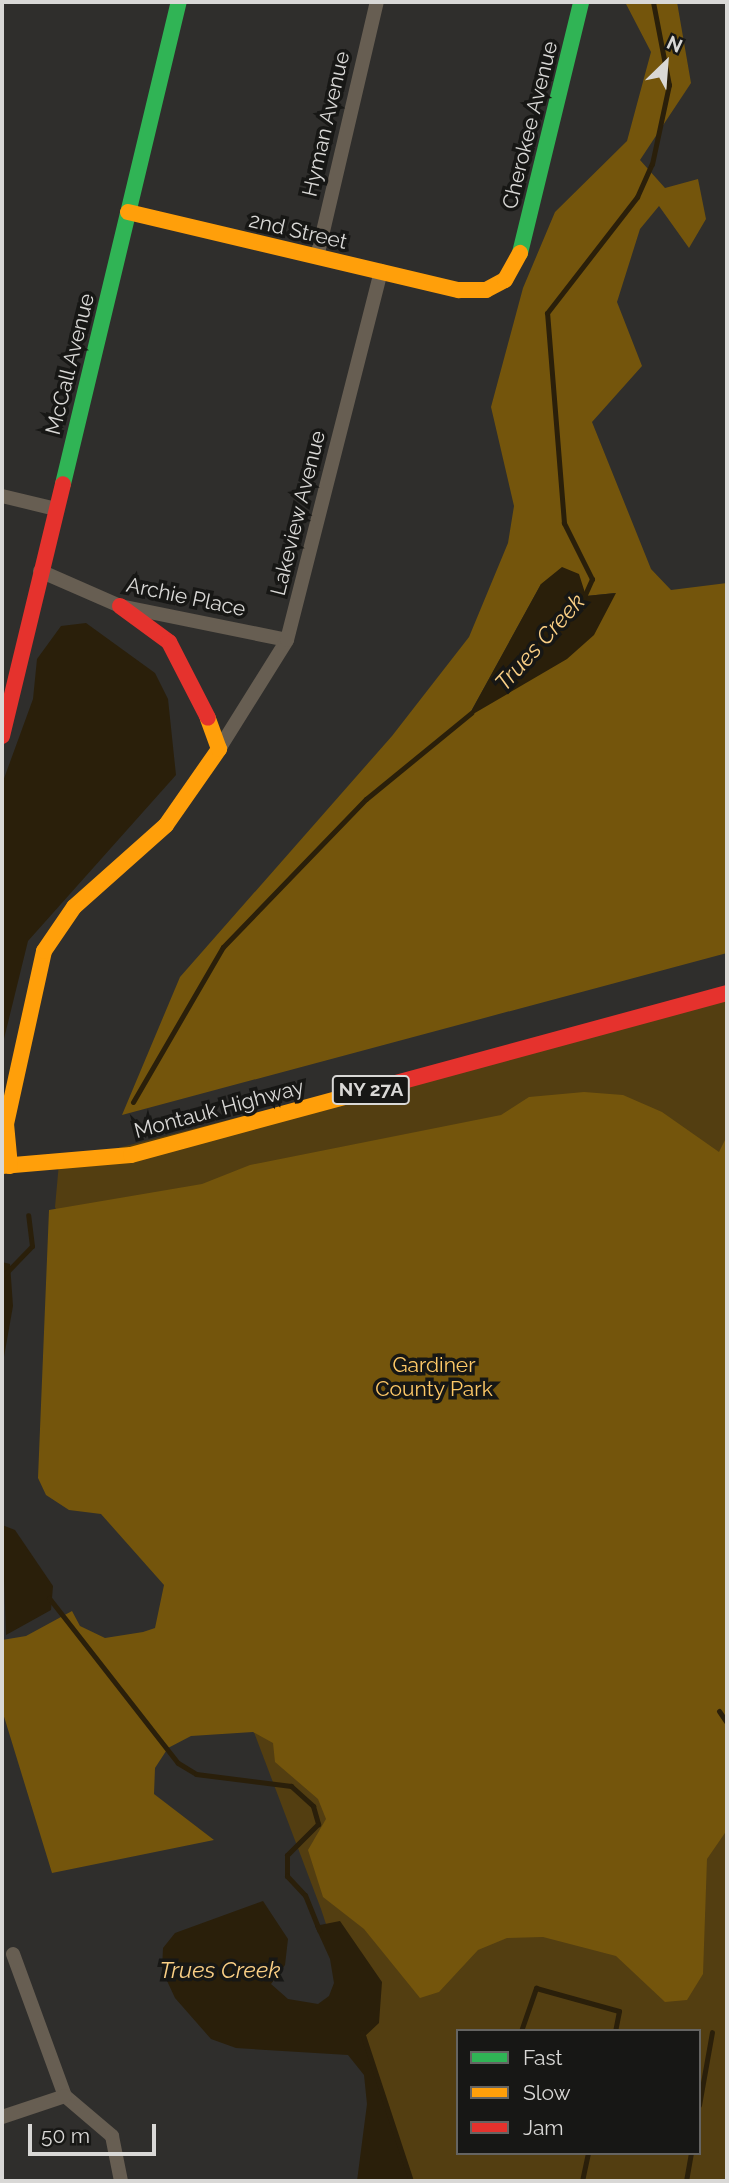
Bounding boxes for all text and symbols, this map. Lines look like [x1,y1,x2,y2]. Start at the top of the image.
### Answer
north arrow [631,28,701,98]
text: N [664,31,686,57]
street label: Cherokee Avenue [497,38,563,212]
street label: Hyman Avenue [297,49,355,199]
street label: 2nd Street [247,207,349,255]
street label: McCall Avenue [40,290,100,438]
street label: Lakeview Avenue [265,427,331,599]
street label: Archie Place [124,572,248,622]
water label: Trues Creek [489,588,591,696]
street label: Montauk Highway [131,1074,307,1144]
road number: NY 27A [331,1074,411,1106]
park label: Gardiner County Park [375,1352,493,1402]
water label: Trues Creek [159,1956,281,1984]
legend [456,2029,701,2155]
text: Fast [523,2045,563,2070]
text: Slow [523,2080,571,2105]
scale bar [32,2110,159,2154]
text: Jam [523,2115,564,2140]
text: 50 m [41,2123,90,2148]

